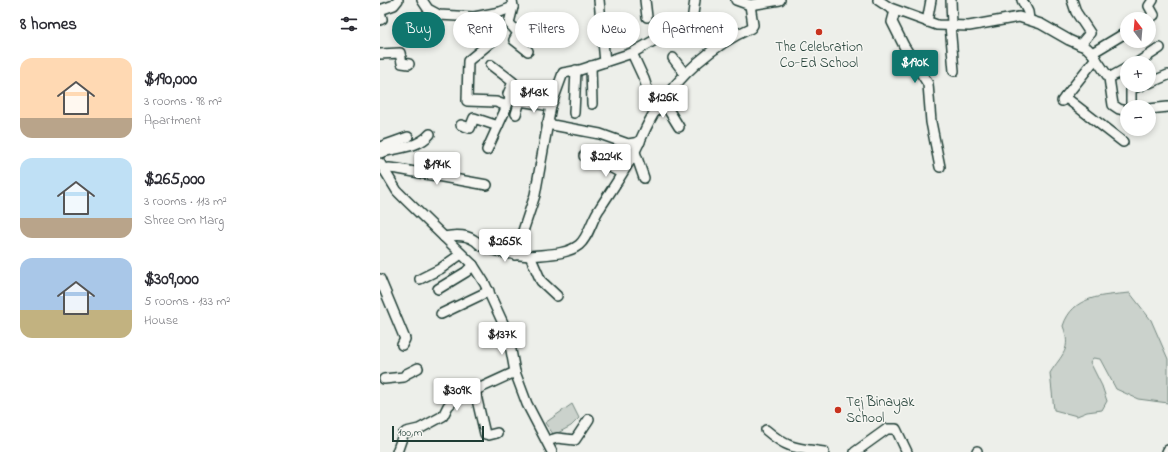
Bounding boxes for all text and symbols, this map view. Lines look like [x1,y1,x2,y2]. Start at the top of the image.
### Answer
text: 8 homes [20,12,77,37]
chip: Buy [392,12,445,48]
chip: Rent [453,12,507,48]
chip: Filters [515,12,579,48]
chip: New [587,12,640,48]
chip: Apartment [648,12,738,48]
north arrow [1120,12,1156,48]
map controls [1120,12,1156,136]
icon: filters [338,13,360,35]
marker: The Celebration Co-Ed School [814,27,824,37]
place label: The Celebration Co-Ed School [775,37,863,74]
pin: $190K [887,50,943,84]
text: $190K [901,53,929,72]
button: + [1120,56,1156,92]
text: $190,000 [144,67,197,92]
icon: home [52,74,100,122]
pin: $143K [506,80,562,114]
text: $143K [519,83,549,102]
pin: $126K [635,85,691,119]
text: $126K [648,88,678,107]
text: 3 rooms · 98 m² [144,92,222,111]
button: − [1120,100,1156,136]
text: Apartment [144,111,201,130]
pin: $224K [578,144,634,178]
text: $224K [590,147,622,166]
pin: $194K [409,152,465,186]
text: $194K [423,155,451,174]
text: $265,000 [144,167,205,192]
icon: home [52,174,100,222]
text: 3 rooms · 113 m² [144,192,227,211]
text: Shree Om Marg [144,211,224,230]
pin: $265K [477,229,533,263]
text: $265K [488,232,522,251]
text: $309,000 [144,267,199,292]
icon: home [52,274,100,322]
text: 5 rooms · 133 m² [144,292,230,311]
text: House [144,311,178,330]
pin: $137K [474,322,530,356]
text: $137K [487,325,517,344]
pin: $309K [429,378,485,412]
text: $309K [442,381,472,400]
place label: Tej Binayak School [846,392,915,429]
marker: Tej Binayak School [833,405,843,415]
scale bar [392,424,484,443]
text: 100 m [398,425,422,441]

